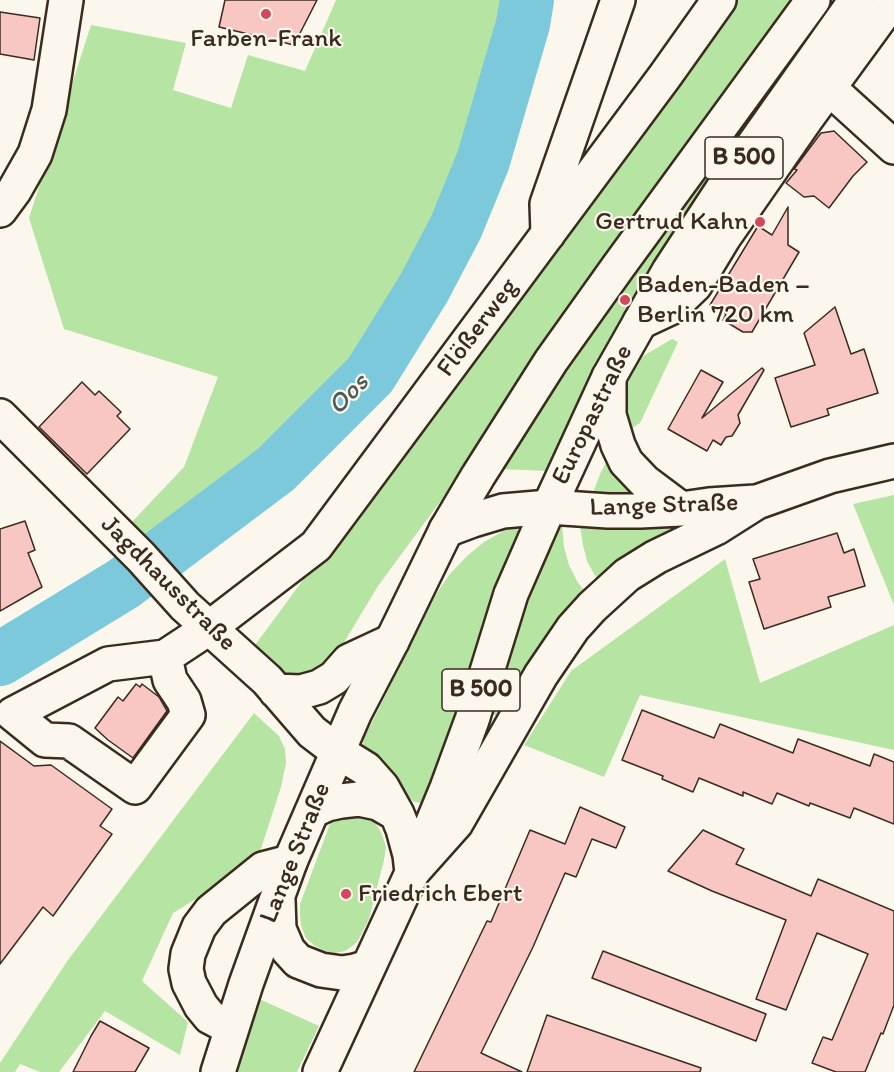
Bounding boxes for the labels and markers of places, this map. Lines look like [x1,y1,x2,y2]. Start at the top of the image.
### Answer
marker: Farben-Frank [259,7,273,21]
place label: Farben-Frank [190,23,342,55]
place label: Gertrud Kahn [595,206,748,238]
marker: Gertrud Kahn [753,215,767,229]
place label: Baden-Baden – Berlin 720 km [637,269,810,330]
marker: Baden-Baden – Berlin 720 km [618,293,632,307]
place label: Friedrich Ebert [358,878,522,910]
marker: Friedrich Ebert [339,887,353,901]

